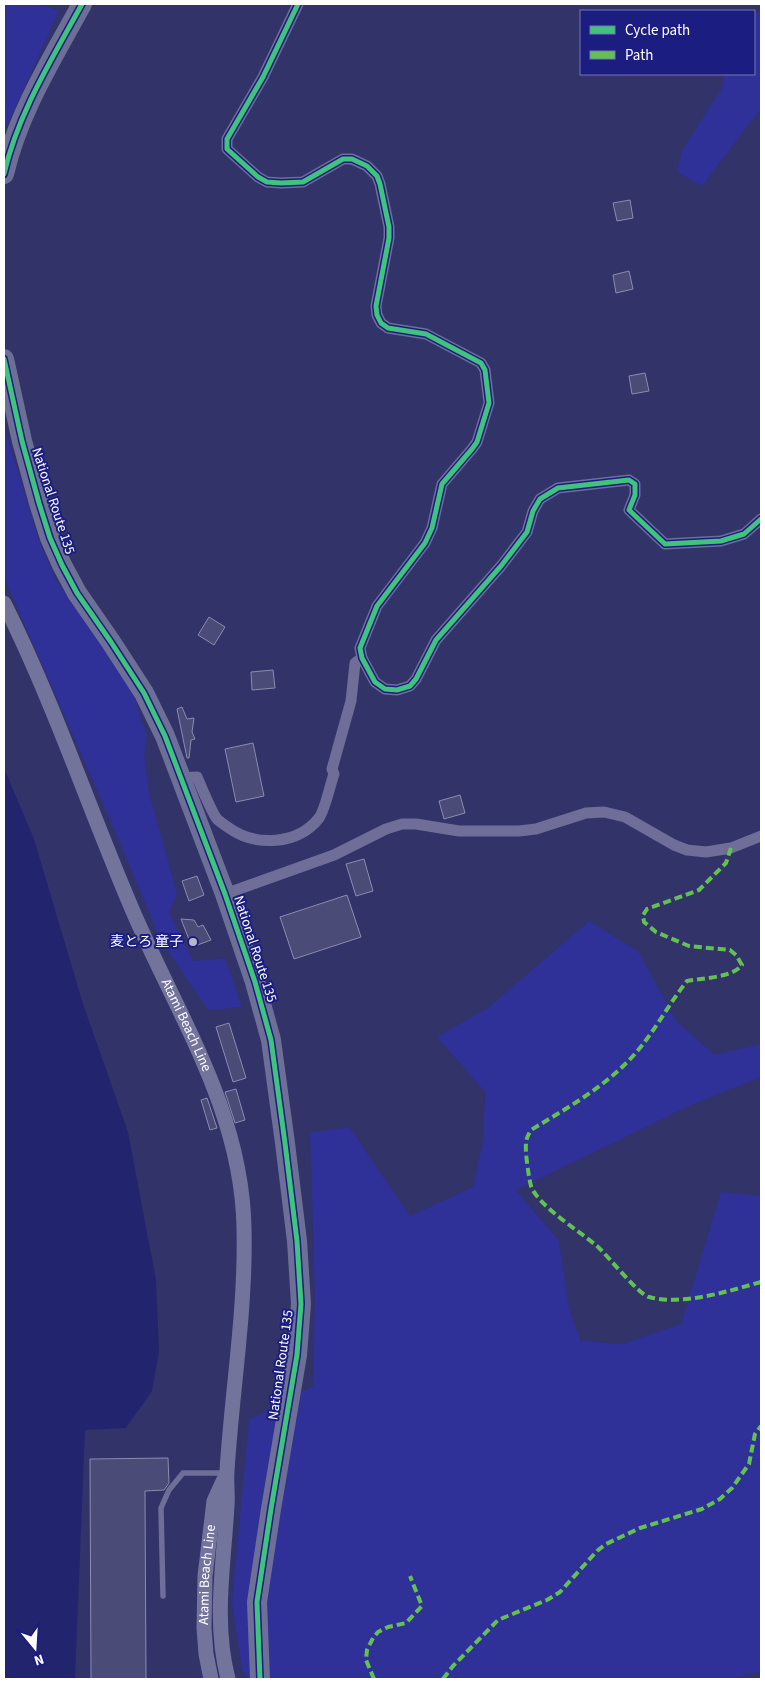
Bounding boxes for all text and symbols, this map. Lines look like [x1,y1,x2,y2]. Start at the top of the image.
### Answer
legend [580,10,755,75]
text: Cycle path [625,20,690,41]
text: Path [625,45,653,66]
street label: National Route 135 [26,445,80,557]
street label: National Route 135 [228,893,282,1005]
place label: 麦とろ 童子 [110,932,183,952]
marker: 麦とろ 童子 [187,936,199,948]
street label: Atami Beach Line [156,975,216,1075]
street label: National Route 135 [263,1309,299,1421]
street label: Atami Beach Line [194,1523,221,1625]
north arrow [10,1623,60,1673]
text: N [31,1648,46,1670]

